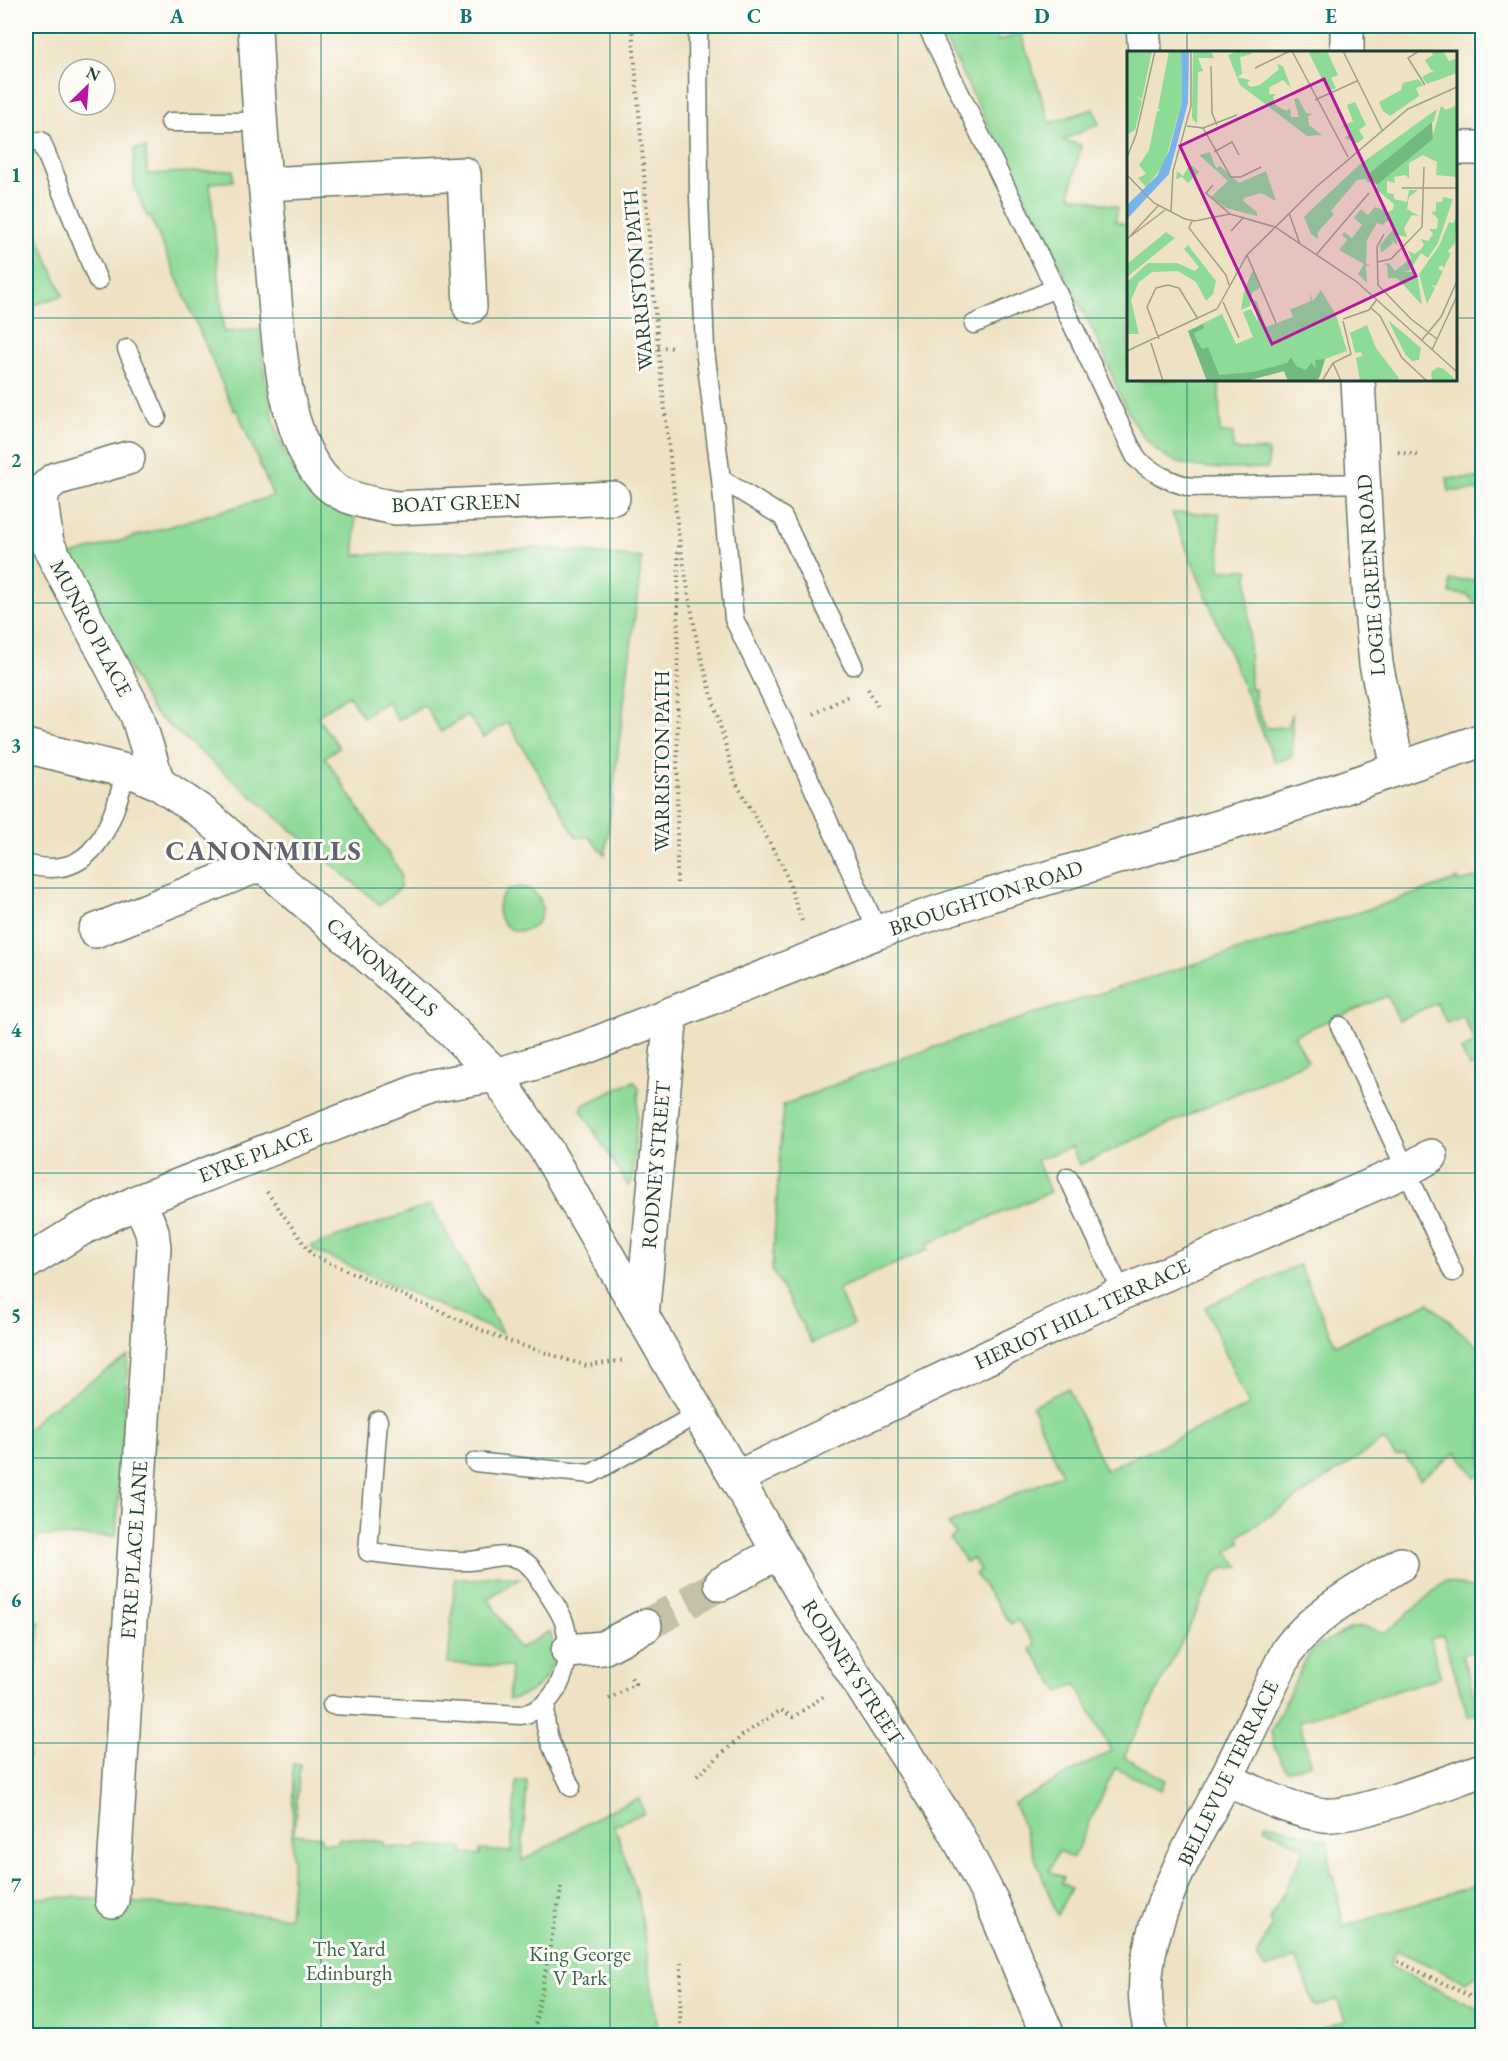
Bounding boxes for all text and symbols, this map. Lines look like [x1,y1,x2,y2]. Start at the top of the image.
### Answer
text: A [169,3,185,29]
text: B [460,3,472,29]
text: C [747,3,761,29]
text: D [1034,3,1050,29]
text: E [1325,3,1337,29]
inset map [1127,51,1457,381]
north arrow [57,57,117,117]
text: N [83,62,103,86]
text: 1 [11,162,21,188]
street label: WARRISTON PATH [616,188,659,372]
text: 2 [11,447,22,473]
street label: LOGIE GREEN ROAD [1350,473,1391,677]
street label: BOAT GREEN [391,487,521,518]
street label: MUNRO PLACE [44,555,139,701]
street label: WARRISTON PATH [648,670,675,852]
text: 3 [11,732,21,758]
district label: CANONMILLS [166,833,362,868]
street label: BROUGHTON ROAD [885,853,1086,942]
street label: CANONMILLS [321,911,444,1022]
text: 4 [11,1017,22,1043]
street label: RODNEY STREET [635,1079,676,1250]
street label: EYRE PLACE [194,1120,316,1189]
street label: HERIOT HILL TERRACE [970,1252,1194,1375]
text: 5 [11,1302,21,1328]
street label: EYRE PLACE LANE [114,1460,153,1640]
text: 6 [11,1587,22,1613]
street label: RODNEY STREET [796,1594,911,1750]
street label: BELLEVUE TERRACE [1171,1675,1284,1870]
text: 7 [11,1872,22,1898]
park label: The Yard Edinburgh [305,1935,393,1986]
park label: King George V Park [529,1940,631,1991]

